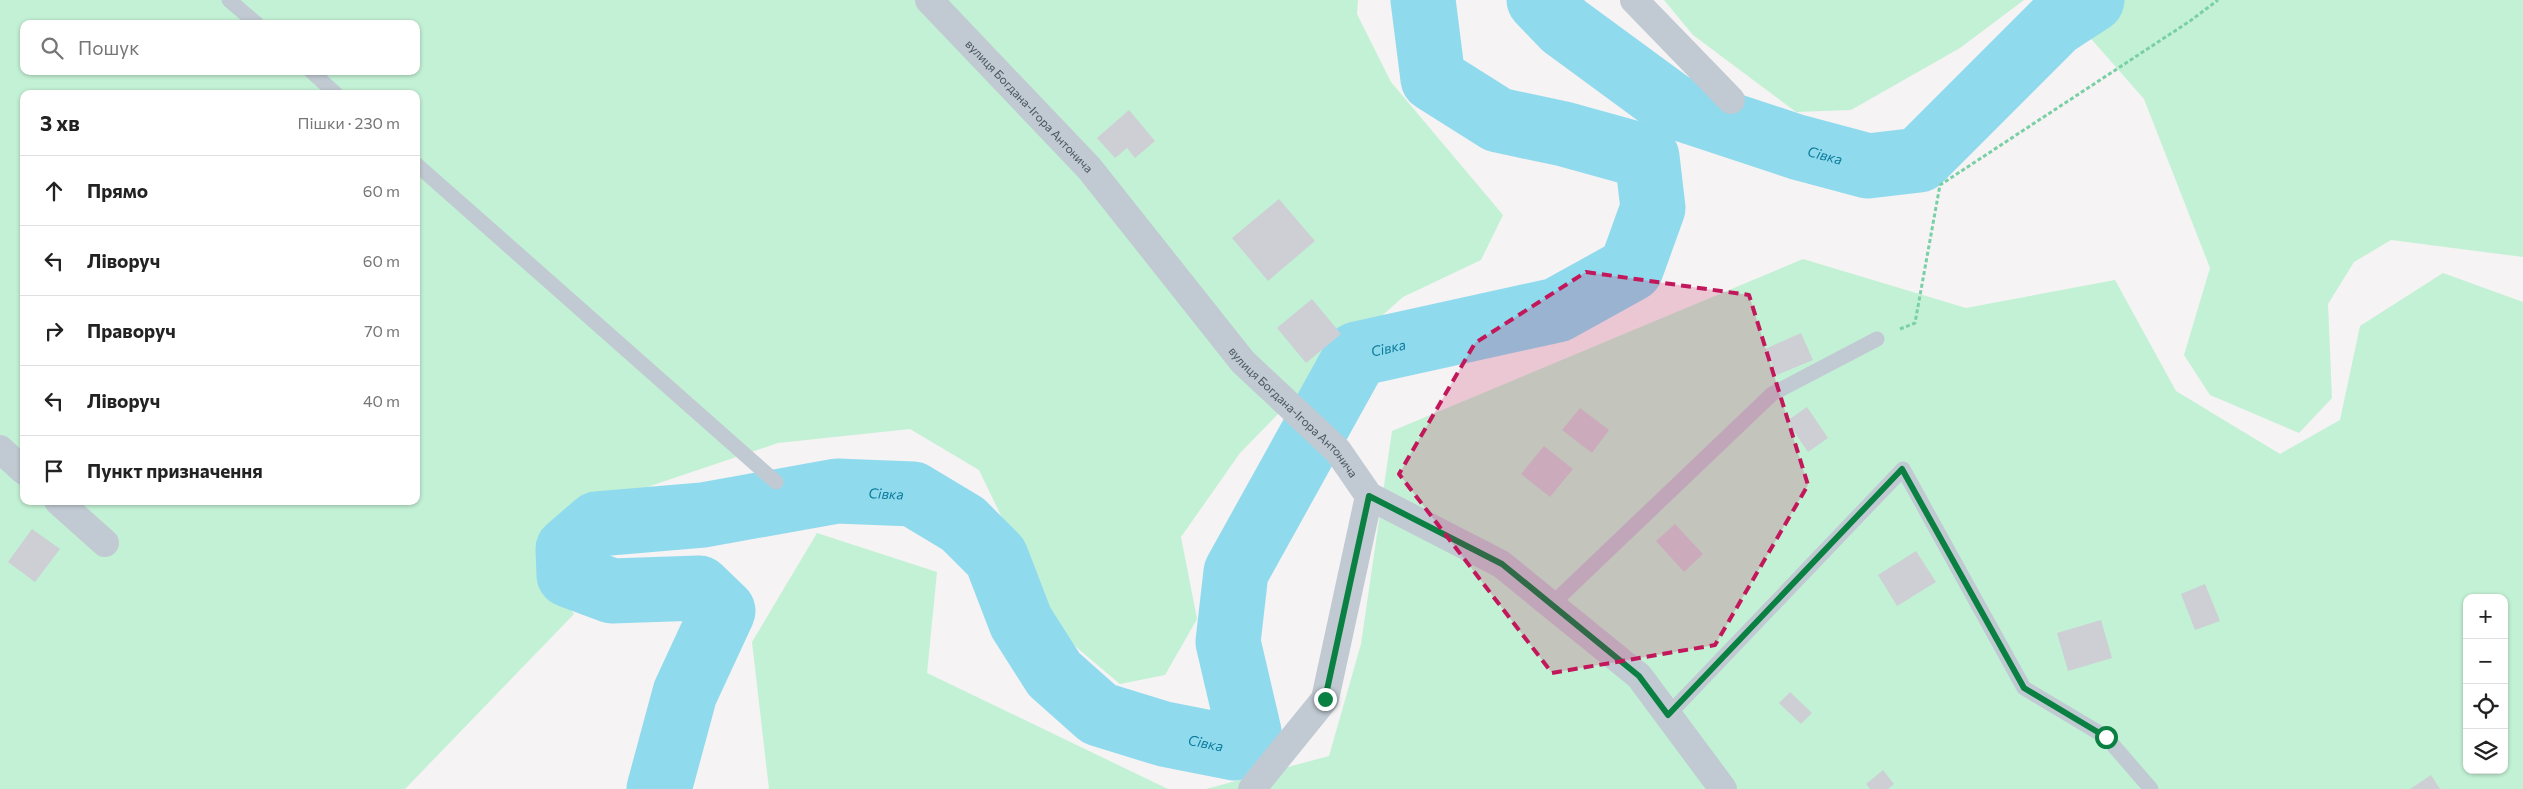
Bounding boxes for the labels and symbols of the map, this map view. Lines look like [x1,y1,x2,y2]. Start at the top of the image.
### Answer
street label: вулиця Богдана-Ігора Антонича [963,36,1096,175]
water label: Сівка [1806,142,1844,167]
water label: Сівка [1369,335,1407,359]
street label: вулиця Богдана-Ігора Антонича [1226,344,1361,480]
water label: Сівка [868,484,904,502]
route end [1314,688,1337,711]
route start [2095,726,2118,749]
water label: Сівка [1187,730,1225,754]

